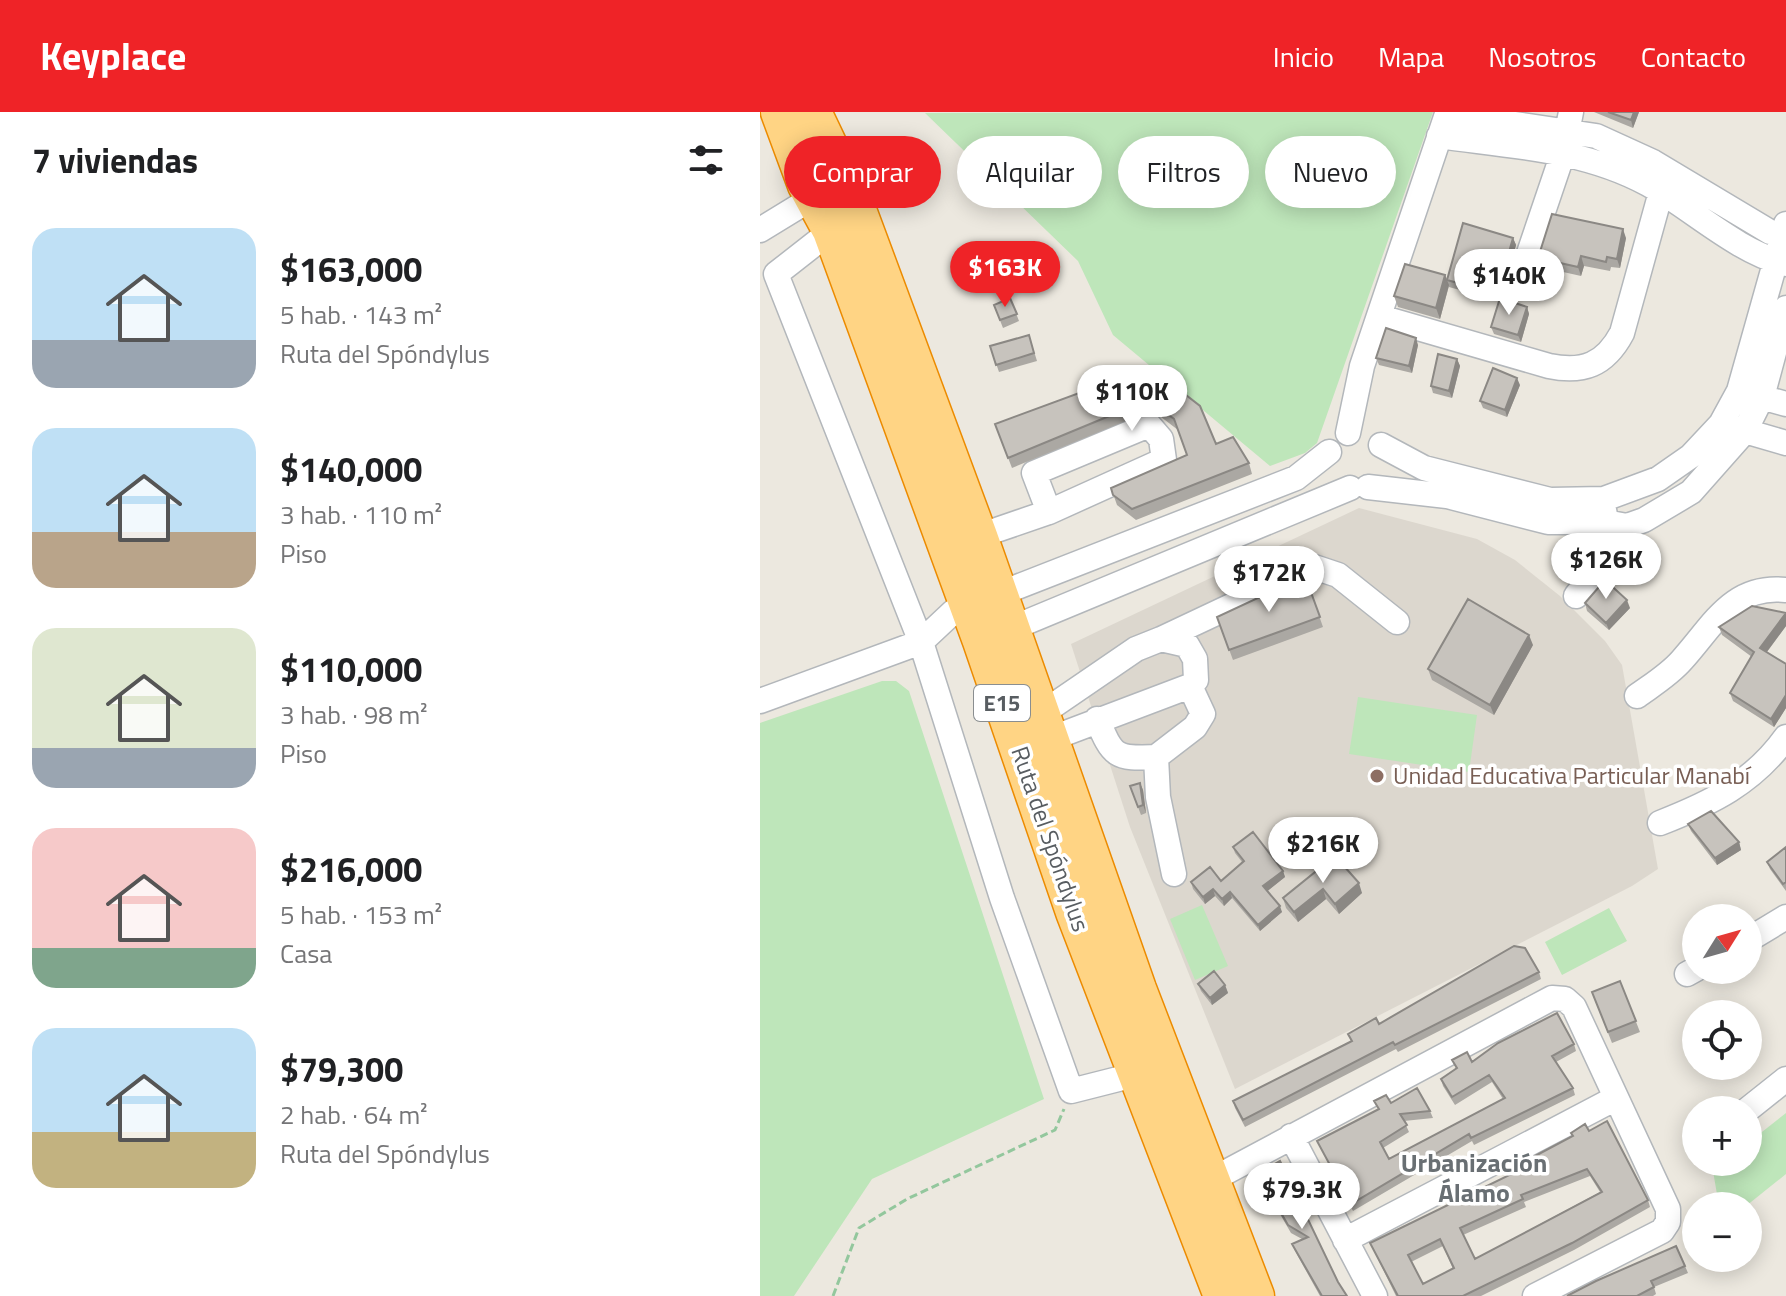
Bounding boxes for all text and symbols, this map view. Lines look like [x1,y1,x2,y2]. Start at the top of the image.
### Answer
text: Keyplace [40,27,187,85]
text: Inicio [1273,35,1334,78]
text: Mapa [1378,35,1444,78]
text: Nosotros [1488,35,1597,78]
text: Contacto [1641,35,1746,78]
text: 7 viviendas [32,134,198,186]
chip: Comprar [784,136,941,208]
chip: Alquilar [957,136,1102,208]
chip: Filtros [1118,136,1249,208]
chip: Nuevo [1265,136,1396,208]
icon: filters [684,138,728,182]
pin: $163K [949,241,1061,309]
text: $163,000 [280,243,422,295]
text: $163K [968,247,1042,286]
pin: $140K [1453,249,1565,317]
text: $140K [1472,255,1546,294]
icon: home [96,260,192,356]
text: 5 hab. · 143 m² [280,295,442,334]
text: Ruta del Spóndylus [280,334,490,373]
pin: $110K [1076,365,1188,433]
text: $110K [1095,371,1169,410]
text: $140,000 [280,443,422,495]
icon: home [96,460,192,556]
text: 3 hab. · 110 m² [280,495,442,534]
pin: $126K [1550,533,1662,601]
text: Piso [280,534,327,573]
text: $126K [1569,539,1643,578]
pin: $172K [1213,546,1325,614]
text: $172K [1232,552,1306,591]
text: $110,000 [280,643,422,695]
icon: home [96,660,192,756]
road number: E15 [974,685,1030,721]
text: 3 hab. · 98 m² [280,695,428,734]
text: Piso [280,734,327,773]
street label: Ruta del Spóndylus [1002,741,1100,936]
place label: Unidad Educativa Particular Manabí [1393,757,1752,793]
marker: Unidad Educativa Particular Manabí [1368,767,1386,785]
pin: $216K [1267,817,1379,885]
text: $216K [1286,823,1360,862]
text: $216,000 [280,843,422,895]
icon: home [96,860,192,956]
text: 5 hab. · 153 m² [280,895,442,934]
north arrow [1682,904,1762,984]
map controls [1682,904,1762,1272]
text: Casa [280,934,332,973]
button: locate [1682,1000,1762,1080]
text: $79,300 [280,1043,403,1095]
icon: home [96,1060,192,1156]
text: 2 hab. · 64 m² [280,1095,428,1134]
button: + [1682,1096,1762,1176]
text: Ruta del Spóndylus [280,1134,490,1173]
district label: Urbanización Álamo [1401,1143,1547,1212]
pin: $79.3K [1237,1163,1367,1231]
text: $79.3K [1262,1169,1342,1208]
button: − [1682,1192,1762,1272]

